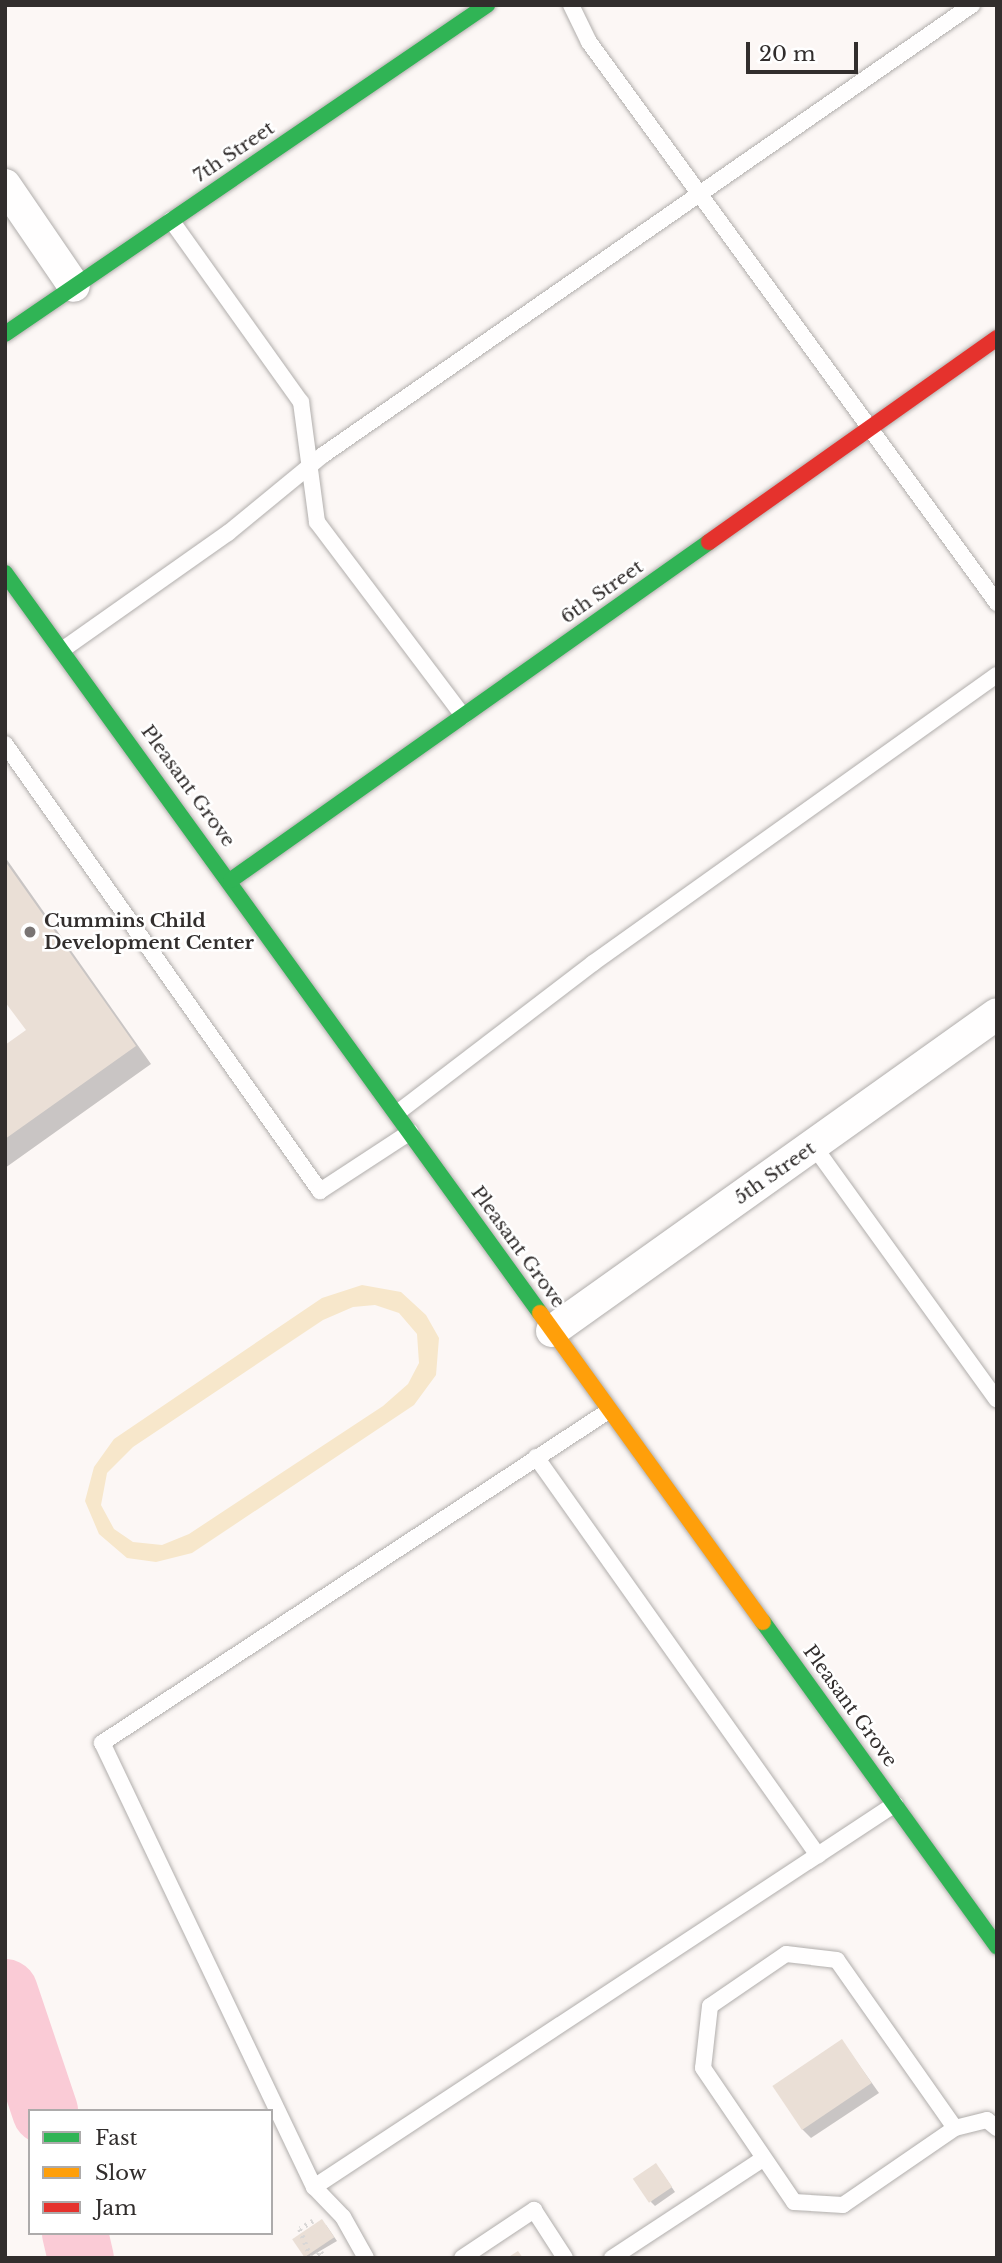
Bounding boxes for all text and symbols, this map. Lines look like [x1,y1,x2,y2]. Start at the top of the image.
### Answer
scale bar [750,28,862,72]
text: 20 m [759,41,816,67]
street label: 7th Street [189,117,279,187]
street label: 6th Street [557,555,647,629]
street label: Pleasant Grove [136,721,240,851]
place label: Cummins Child Development Center [44,910,254,954]
marker: Cummins Child Development Center [22,924,38,940]
street label: 5th Street [730,1137,820,1209]
street label: Pleasant Grove [466,1182,570,1312]
street label: Pleasant Grove [798,1641,902,1771]
legend [28,2109,273,2235]
text: Fast [95,2125,137,2151]
text: Slow [95,2160,147,2186]
text: Jam [95,2195,137,2221]

